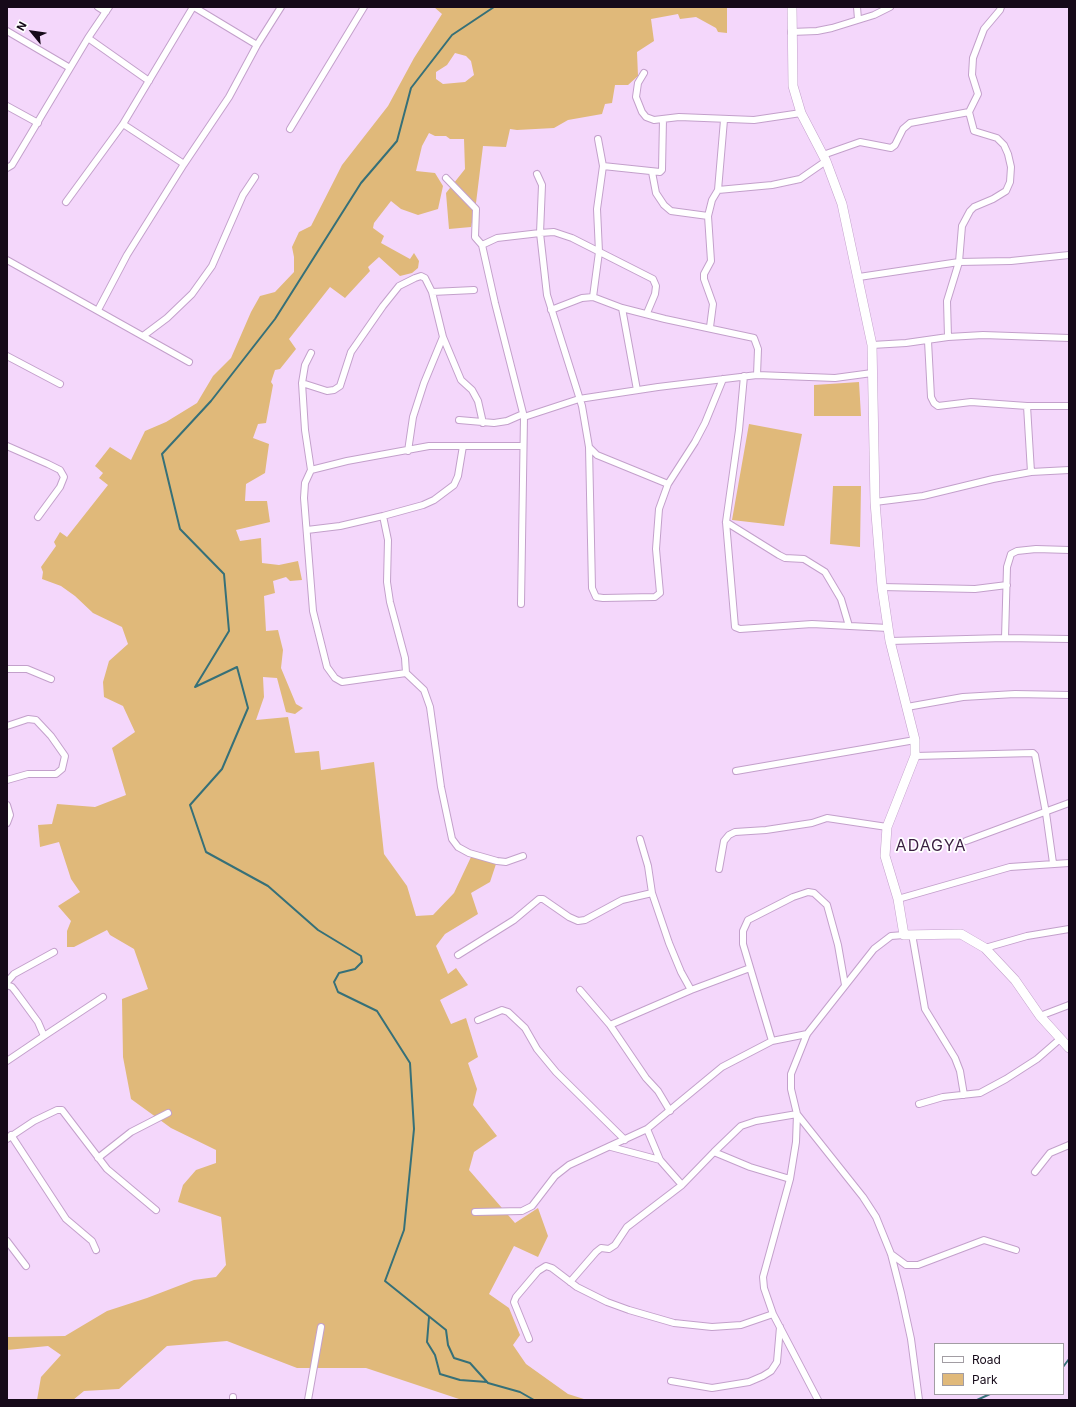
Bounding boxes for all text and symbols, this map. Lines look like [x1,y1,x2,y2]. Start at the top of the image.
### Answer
north arrow [12,12,52,52]
text: N [13,19,30,33]
district label: ADAGYA [896,836,966,856]
legend [934,1343,1064,1395]
text: Road [972,1352,1001,1367]
text: Park [972,1372,998,1387]

